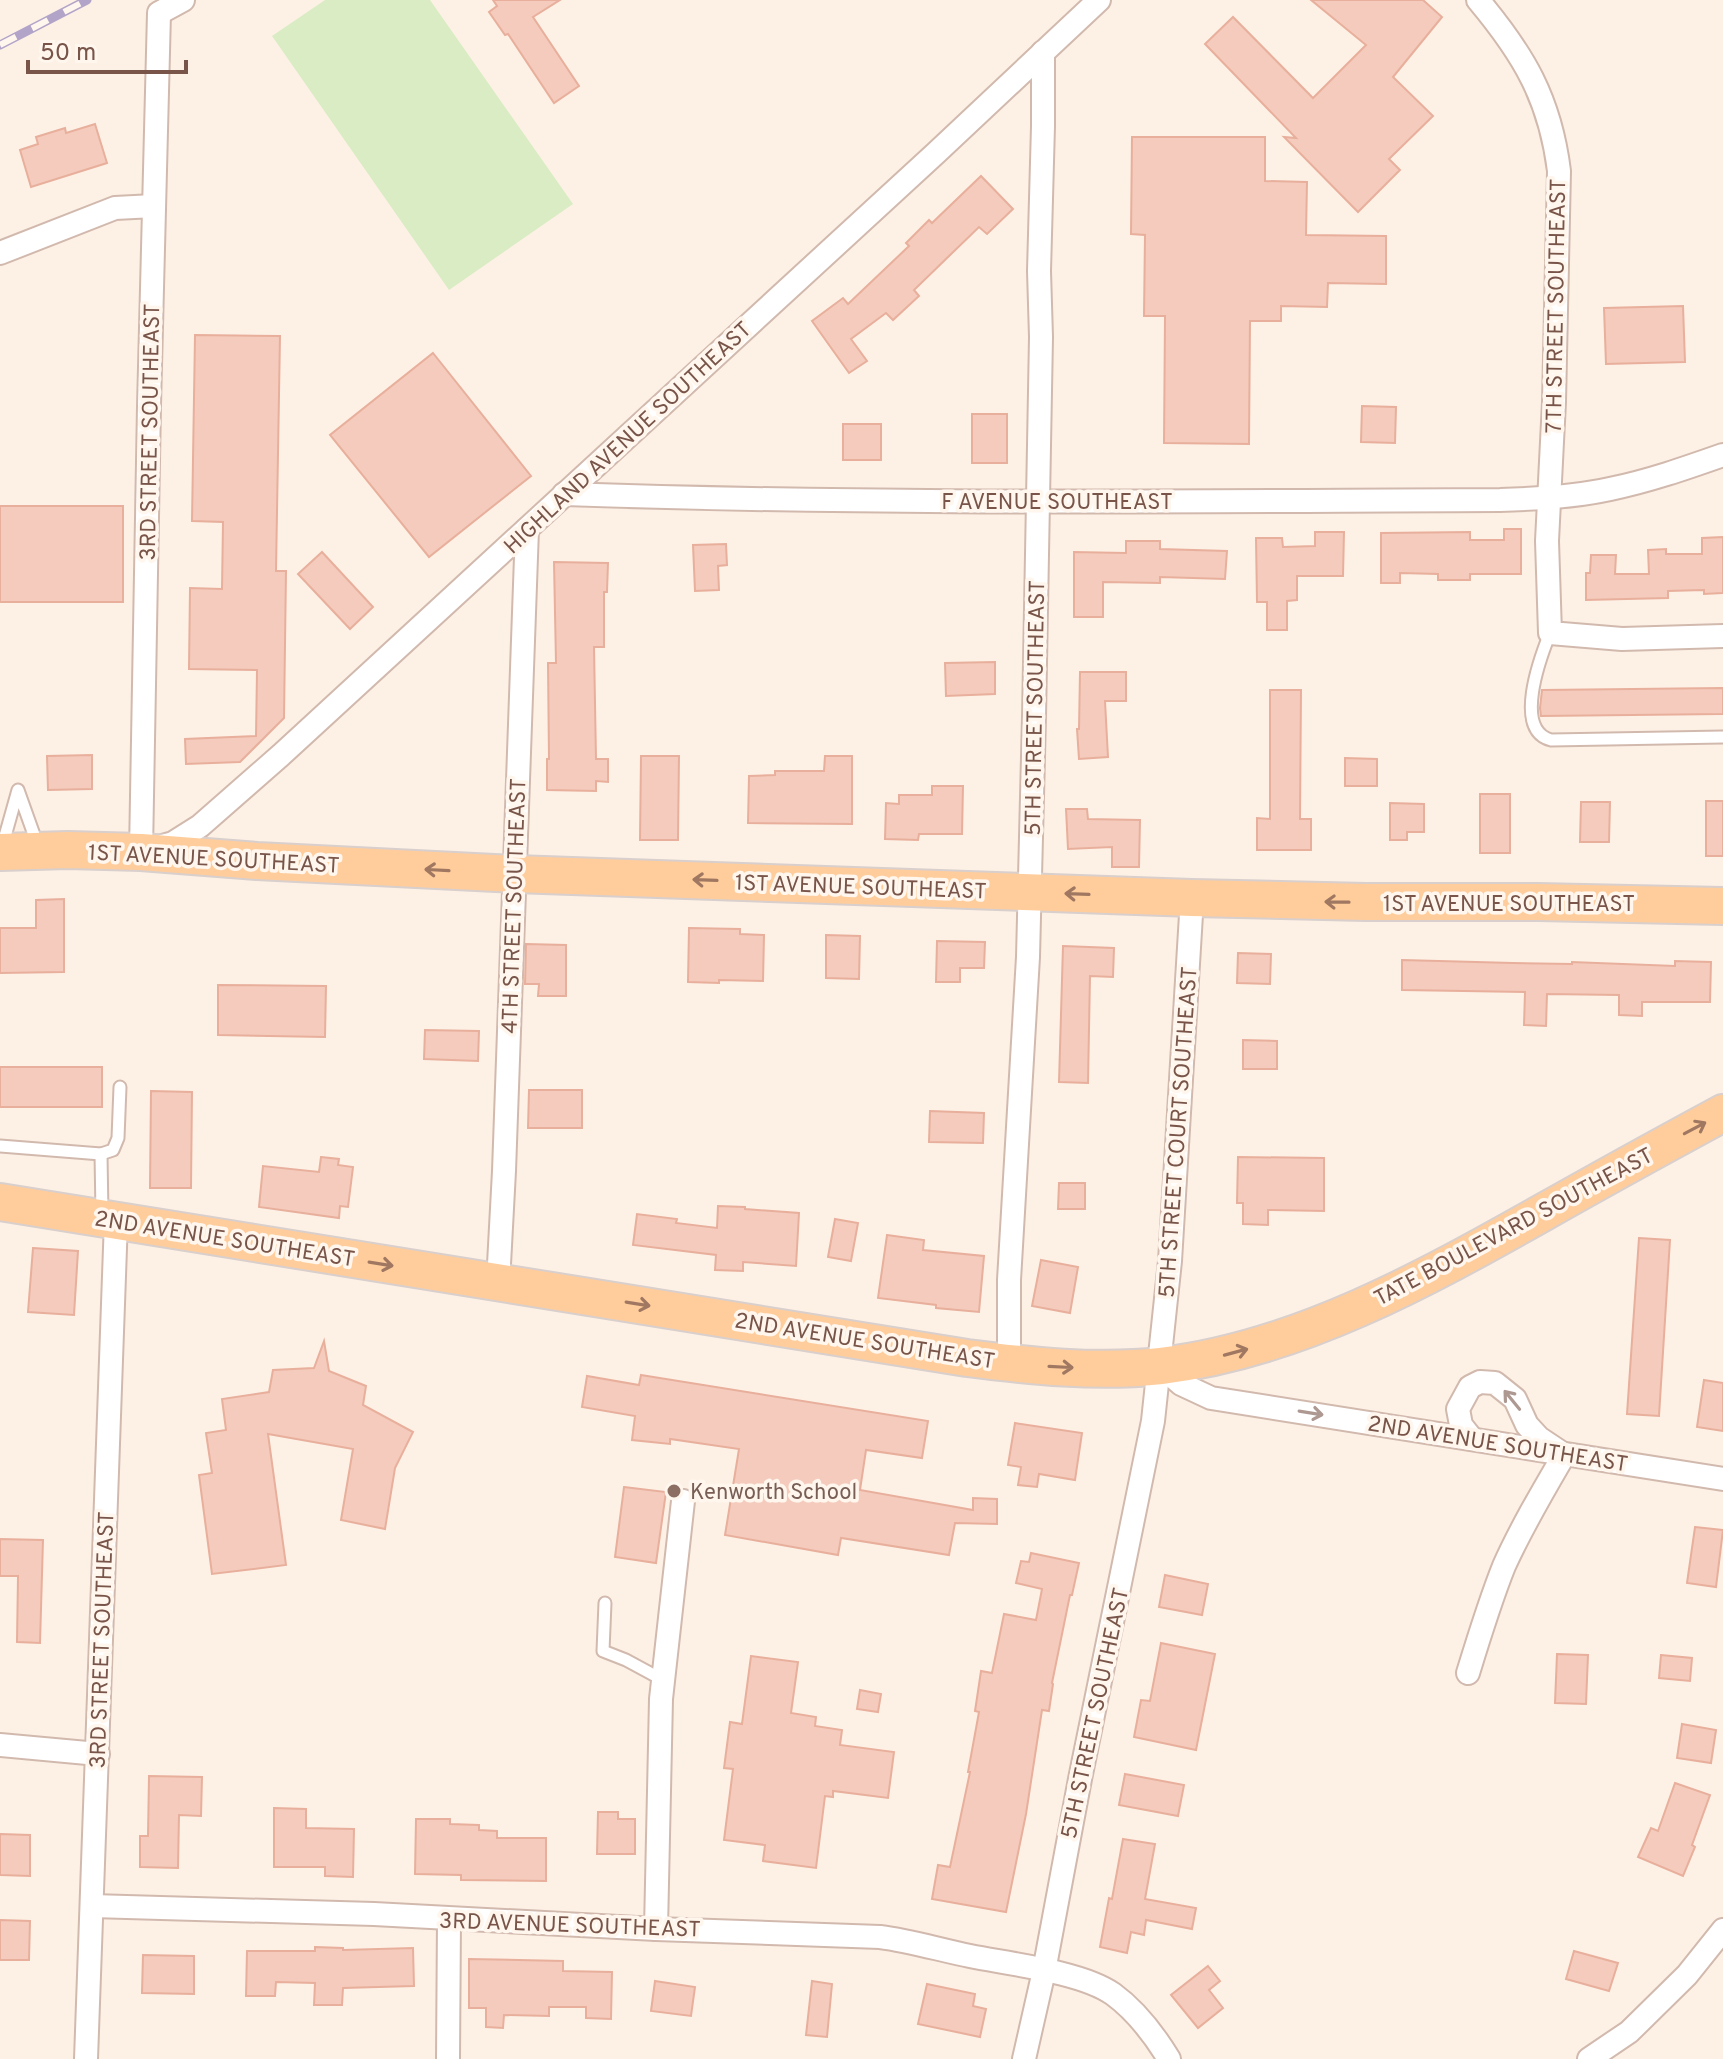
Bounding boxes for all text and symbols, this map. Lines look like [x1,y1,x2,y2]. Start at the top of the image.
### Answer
scale bar [28,24,186,74]
text: 50 m [40,39,96,69]
street label: 7TH STREET SOUTHEAST [1542,178,1573,434]
street label: 3RD STREET SOUTHEAST [136,303,167,561]
street label: HIGHLAND AVENUE SOUTHEAST [499,317,758,561]
street label: F AVENUE SOUTHEAST [941,490,1173,517]
street label: 5TH STREET SOUTHEAST [1021,580,1052,836]
street label: 4TH STREET SOUTHEAST [498,778,533,1034]
street label: 1ST AVENUE SOUTHEAST [87,840,340,881]
one-way arrow [424,862,451,877]
street label: 1ST AVENUE SOUTHEAST [735,871,987,906]
one-way arrow [692,872,719,887]
one-way arrow [1064,887,1091,902]
street label: 1ST AVENUE SOUTHEAST [1383,892,1635,919]
one-way arrow [1324,894,1351,909]
street label: 5TH STREET COURT SOUTHEAST [1154,966,1205,1299]
one-way arrow [1683,1120,1707,1136]
street label: TATE BOULEVARD SOUTHEAST [1370,1143,1658,1313]
street label: 2ND AVENUE SOUTHEAST [93,1207,357,1274]
one-way arrow [368,1257,393,1272]
one-way arrow [625,1297,650,1312]
street label: 2ND AVENUE SOUTHEAST [733,1309,997,1376]
one-way arrow [1223,1344,1249,1359]
one-way arrow [1047,1359,1074,1374]
one-way arrow [1503,1390,1521,1410]
one-way arrow [1298,1407,1323,1422]
street label: 2ND AVENUE SOUTHEAST [1366,1412,1630,1479]
place label: Kenworth School [690,1480,857,1507]
marker: Kenworth School [665,1482,683,1500]
street label: 3RD STREET SOUTHEAST [86,1511,121,1769]
street label: 5TH STREET SOUTHEAST [1057,1586,1136,1841]
street label: 3RD AVENUE SOUTHEAST [439,1908,701,1945]

